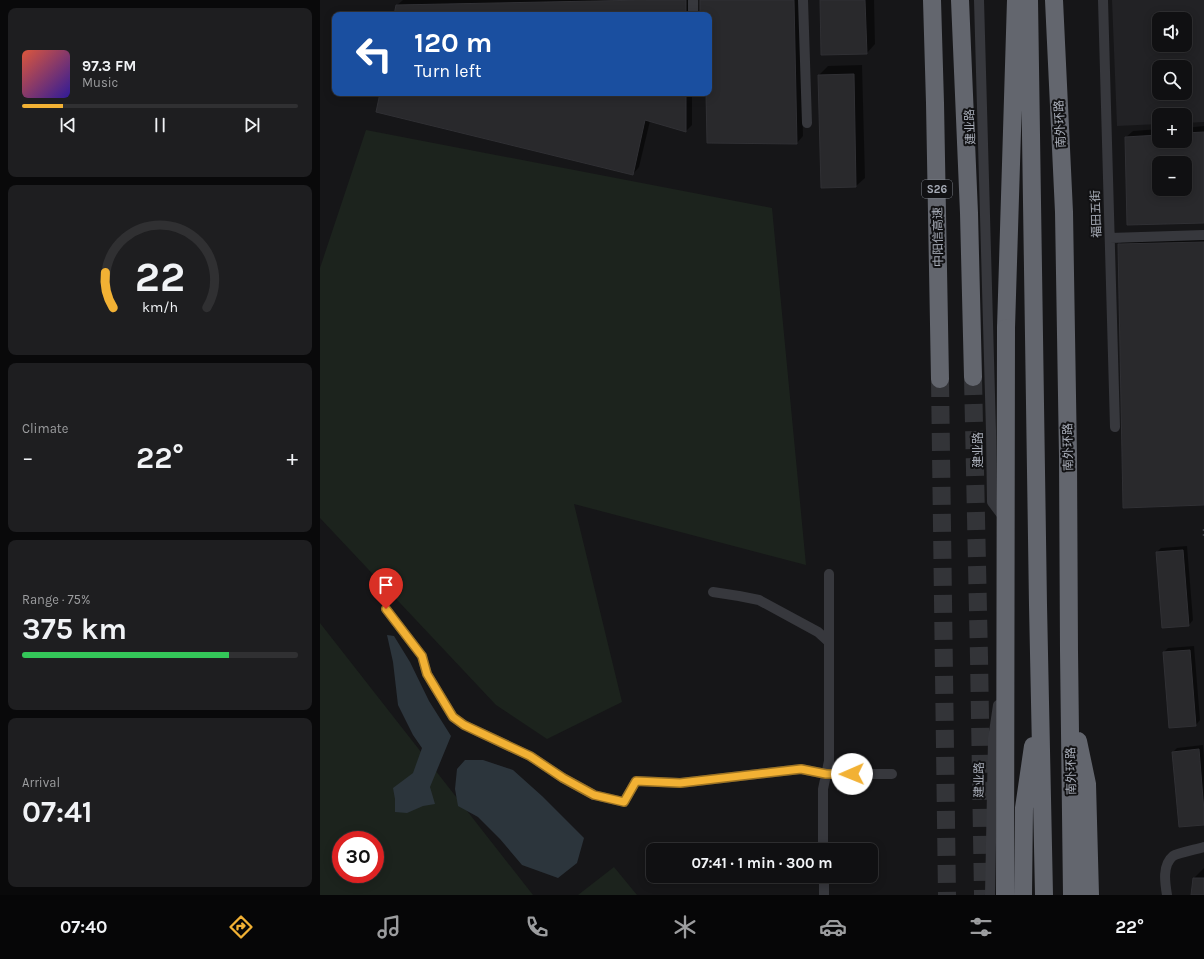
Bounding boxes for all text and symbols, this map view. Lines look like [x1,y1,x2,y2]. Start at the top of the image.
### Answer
map controls [1152,12,1192,196]
button: sound [1152,12,1192,52]
text: 120 m [414,26,492,59]
icon: left [348,28,400,80]
text: 97.3 FM [82,57,136,75]
text: Turn left [414,60,482,82]
button: search [1152,60,1192,100]
text: Music [82,75,118,90]
street label: 南外环路 [1052,100,1068,148]
button: + [1152,108,1192,148]
street label: 建业路 [962,109,978,145]
icon: previous [57,114,79,136]
icon: pause [149,114,171,136]
icon: next [241,114,263,136]
button: − [1152,156,1192,196]
road number: S26 [922,180,952,198]
street label: 福田五街 [1088,190,1104,238]
street label: 中阳信高速 [930,207,946,267]
text: 22 [135,253,185,301]
text: km/h [142,299,178,316]
text: Climate [22,421,68,436]
street label: 南外环路 [1061,423,1075,471]
street label: 建业路 [971,432,985,468]
text: 22° [136,440,184,476]
text: − [22,445,34,471]
text: + [286,445,298,471]
pin [369,568,403,609]
icon: arrive [375,574,397,596]
text: Range · 75% [22,592,90,607]
text: 375 km [22,611,127,647]
street label: 南外环路 [1064,747,1078,795]
position arrow [831,753,873,795]
street label: 建业路 [972,762,986,798]
text: Arrival [22,775,60,790]
text: 07:41 [22,794,93,830]
speed limit sign: 30 [332,831,384,883]
text: 07:41 · 1 min · 300 m [692,854,832,872]
icon: directions [227,913,255,941]
icon: music [375,913,403,941]
icon: phone [523,913,551,941]
icon: climate [671,913,699,941]
icon: car [819,913,847,941]
icon: filters [967,913,995,941]
text: 07:40 [60,916,107,938]
text: 22° [1115,916,1144,938]

